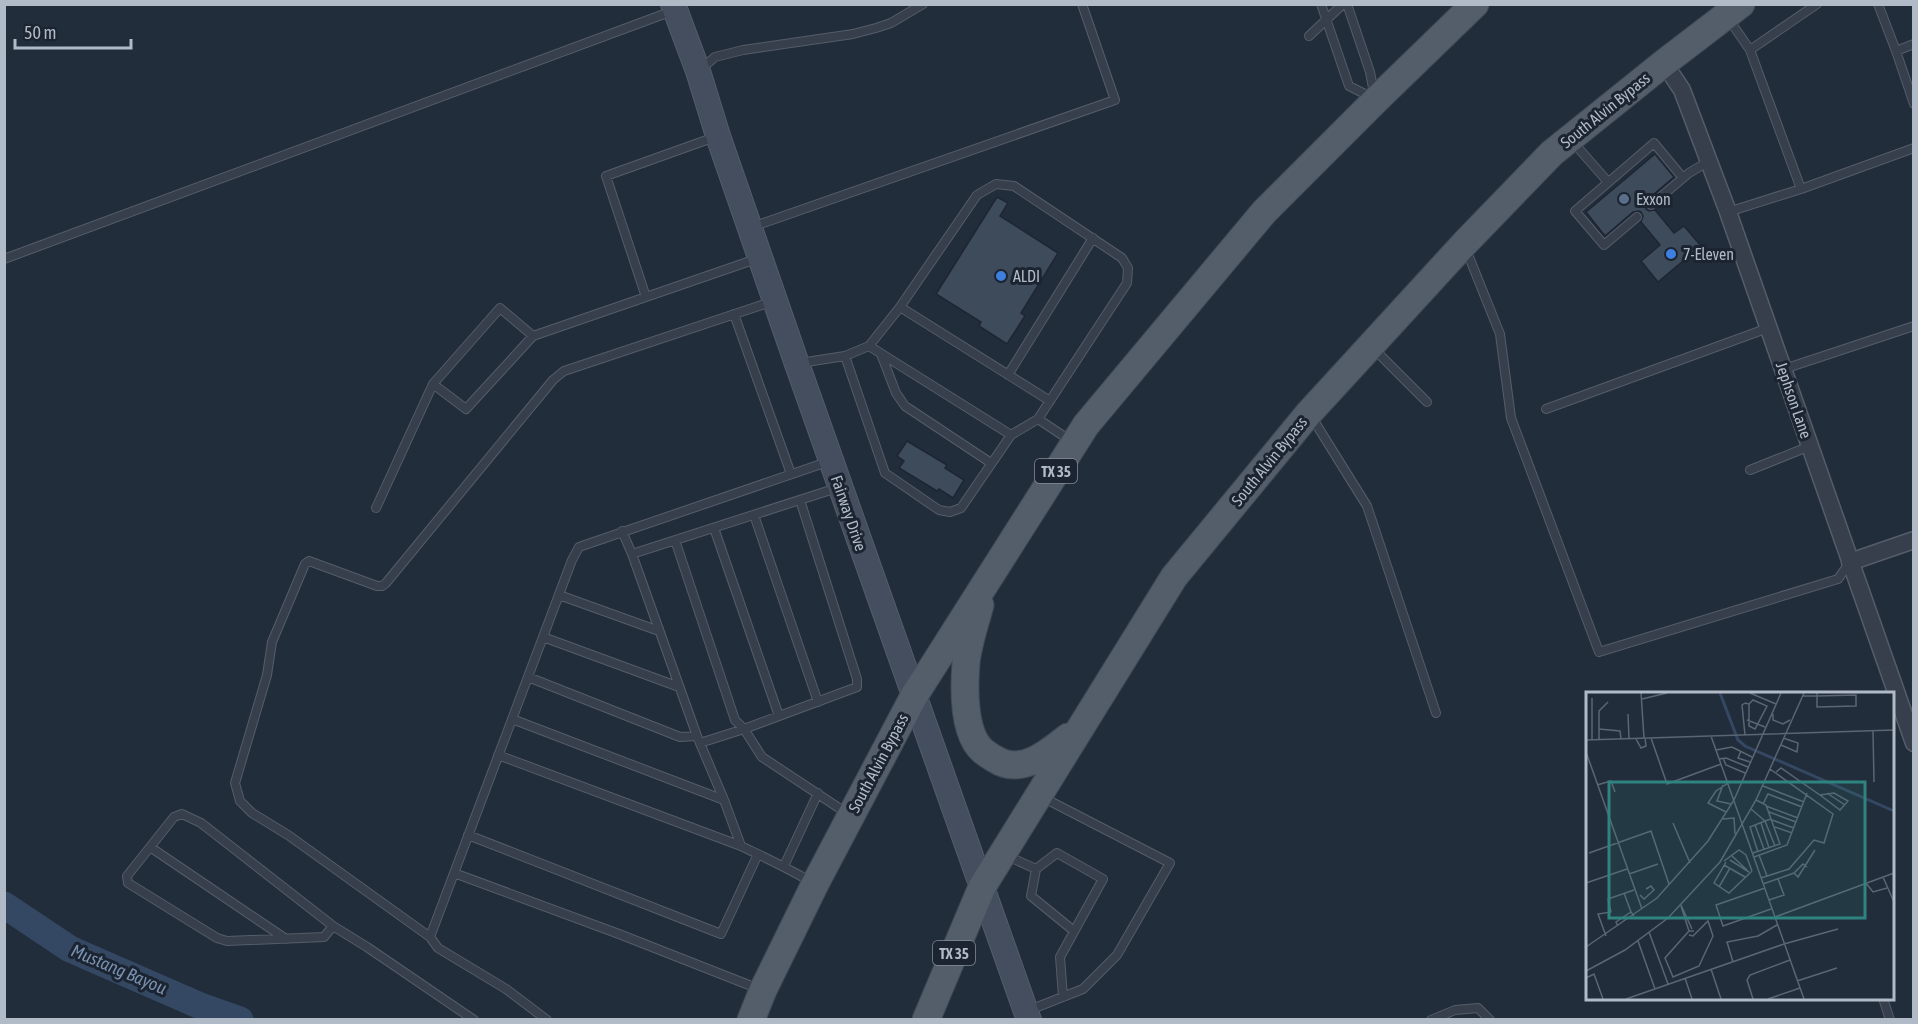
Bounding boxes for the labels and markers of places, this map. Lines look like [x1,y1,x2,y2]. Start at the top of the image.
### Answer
place label: Exxon [1636,190,1671,208]
marker: Exxon [1617,192,1631,206]
place label: 7-Eleven [1683,245,1734,263]
marker: 7-Eleven [1664,247,1678,261]
place label: ALDI [1013,267,1040,285]
marker: ALDI [994,269,1008,283]

